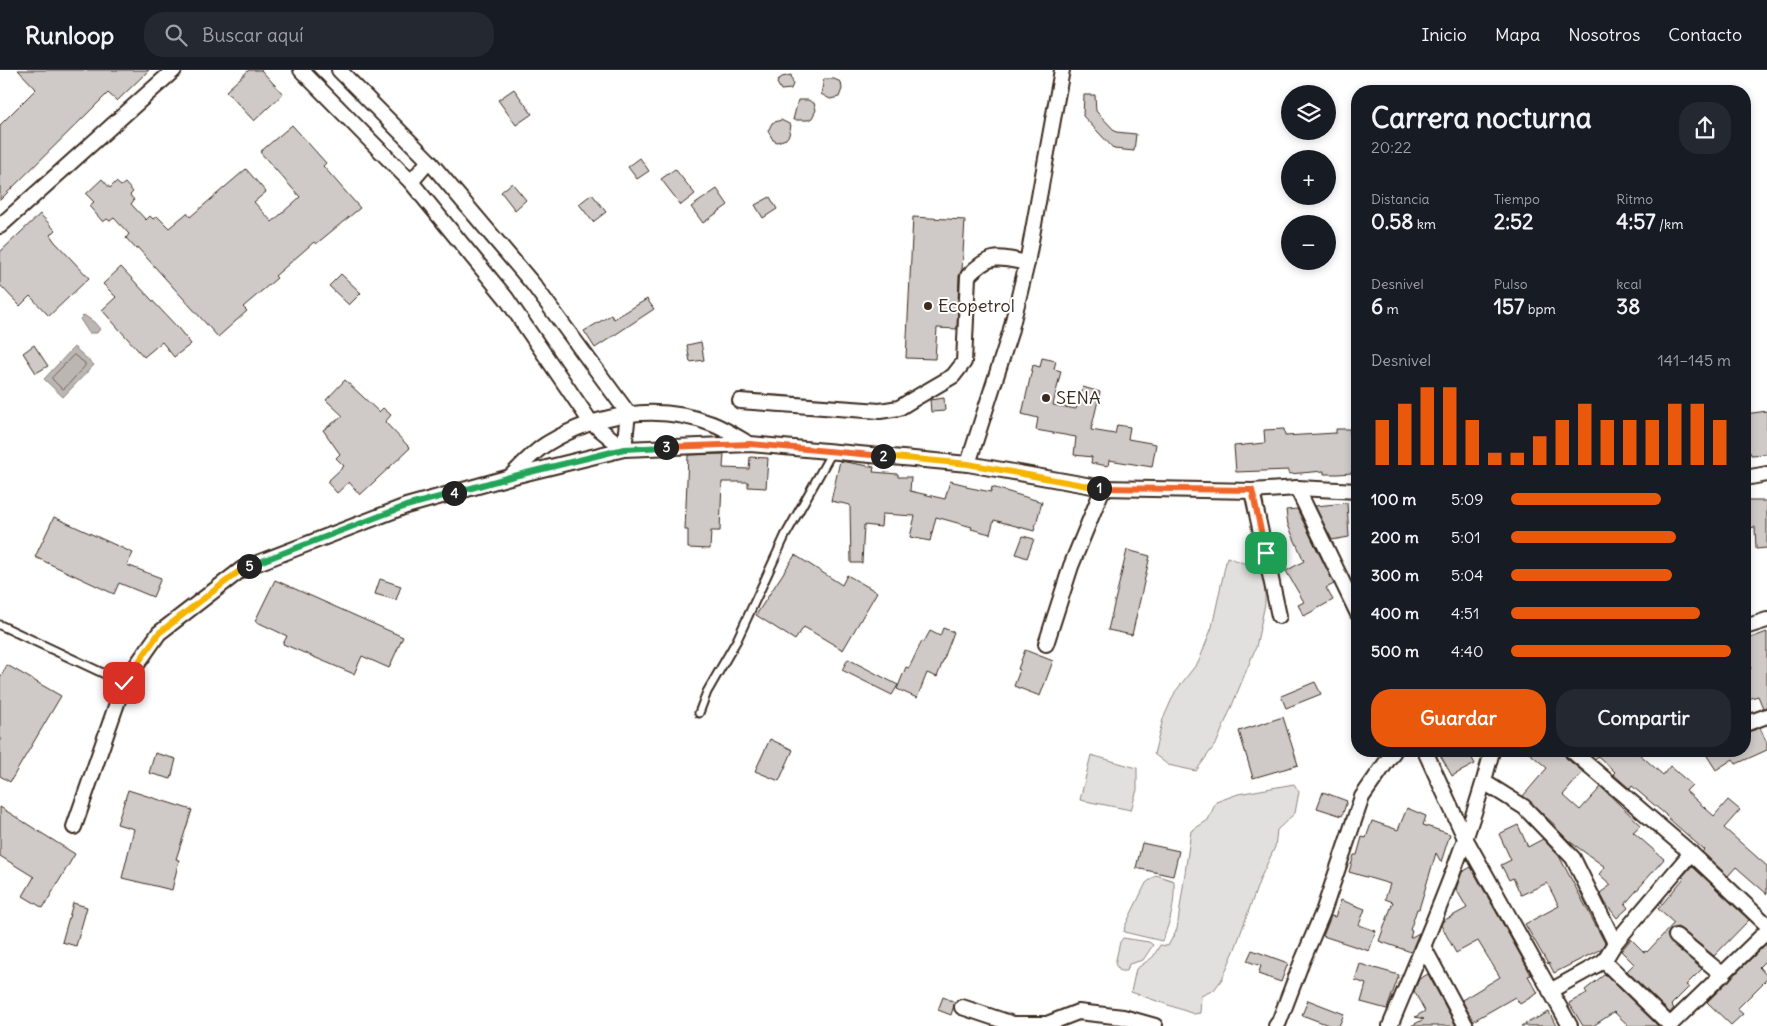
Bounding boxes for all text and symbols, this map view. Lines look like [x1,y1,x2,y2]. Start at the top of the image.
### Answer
search box [144,12,494,57]
text: Runloop [25,20,114,50]
icon: search [162,21,190,49]
text: Buscar aquí [202,23,304,47]
text: Inicio [1421,23,1467,46]
text: Mapa [1495,23,1540,46]
text: Nosotros [1568,23,1640,46]
text: Contacto [1668,23,1742,46]
map controls [1281,85,1336,270]
button: layers [1281,85,1336,140]
text: Carrera nocturna [1371,100,1592,136]
button: share [1679,102,1731,154]
text: 20:22 [1371,137,1411,157]
button: + [1281,150,1336,205]
text: Distancia [1371,190,1430,208]
text: Tiempo [1494,190,1540,208]
text: Ritmo [1616,190,1653,208]
text: 0.58 [1371,208,1413,235]
text: 2:52 [1494,208,1534,235]
text: 4:57 [1616,208,1656,235]
button: − [1281,215,1336,270]
text: km [1413,215,1436,233]
text: /km [1656,215,1683,233]
text: Desnivel [1371,275,1424,293]
text: Pulso [1494,275,1528,293]
text: kcal [1616,275,1642,293]
text: 6 [1371,293,1383,320]
text: 157 [1494,293,1524,320]
text: 38 [1616,293,1640,320]
place label: Ecopetrol [938,294,1015,317]
marker: Ecopetrol [922,300,934,312]
text: m [1383,300,1399,318]
text: bpm [1524,300,1556,318]
text: Desnivel [1371,350,1431,370]
text: 141–145 m [1657,350,1731,370]
place label: SENA [1056,386,1101,409]
marker: SENA [1040,392,1052,404]
pin: 3 [654,434,678,460]
text: 3 [663,438,670,456]
pin: 2 [870,444,896,468]
text: 2 [880,447,887,465]
pin: 1 [1086,476,1112,500]
text: 1 [1097,479,1102,497]
pin: 4 [442,480,466,506]
text: 4 [450,484,459,502]
text: 100 m [1371,489,1416,509]
text: 5:09 [1451,489,1484,509]
text: 200 m [1371,527,1419,547]
text: 5:01 [1451,527,1481,547]
pin [1245,532,1287,574]
icon: arrive [1252,539,1280,567]
pin: 5 [236,554,262,578]
text: 5 [245,557,254,575]
text: 300 m [1371,565,1419,585]
text: 5:04 [1451,565,1484,585]
text: 400 m [1371,603,1419,623]
text: 4:51 [1451,603,1479,623]
text: 500 m [1371,641,1419,661]
text: 4:40 [1451,641,1484,661]
pin [103,662,145,704]
icon: check [110,669,138,697]
button: Guardar [1371,689,1546,747]
button: Compartir [1556,689,1731,747]

